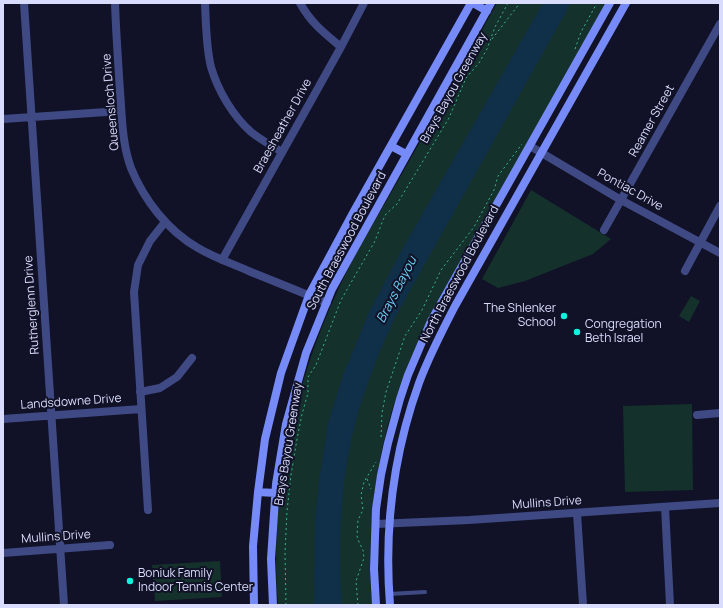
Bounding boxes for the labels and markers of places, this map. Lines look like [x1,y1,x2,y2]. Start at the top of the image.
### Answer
place label: The Shlenker School [484,302,556,330]
marker: The Shlenker School [559,311,569,321]
place label: Congregation Beth Israel [585,318,662,346]
marker: Congregation Beth Israel [572,327,582,337]
place label: Boniuk Family Indoor Tennis Center [138,567,253,595]
marker: Boniuk Family Indoor Tennis Center [125,576,135,586]

